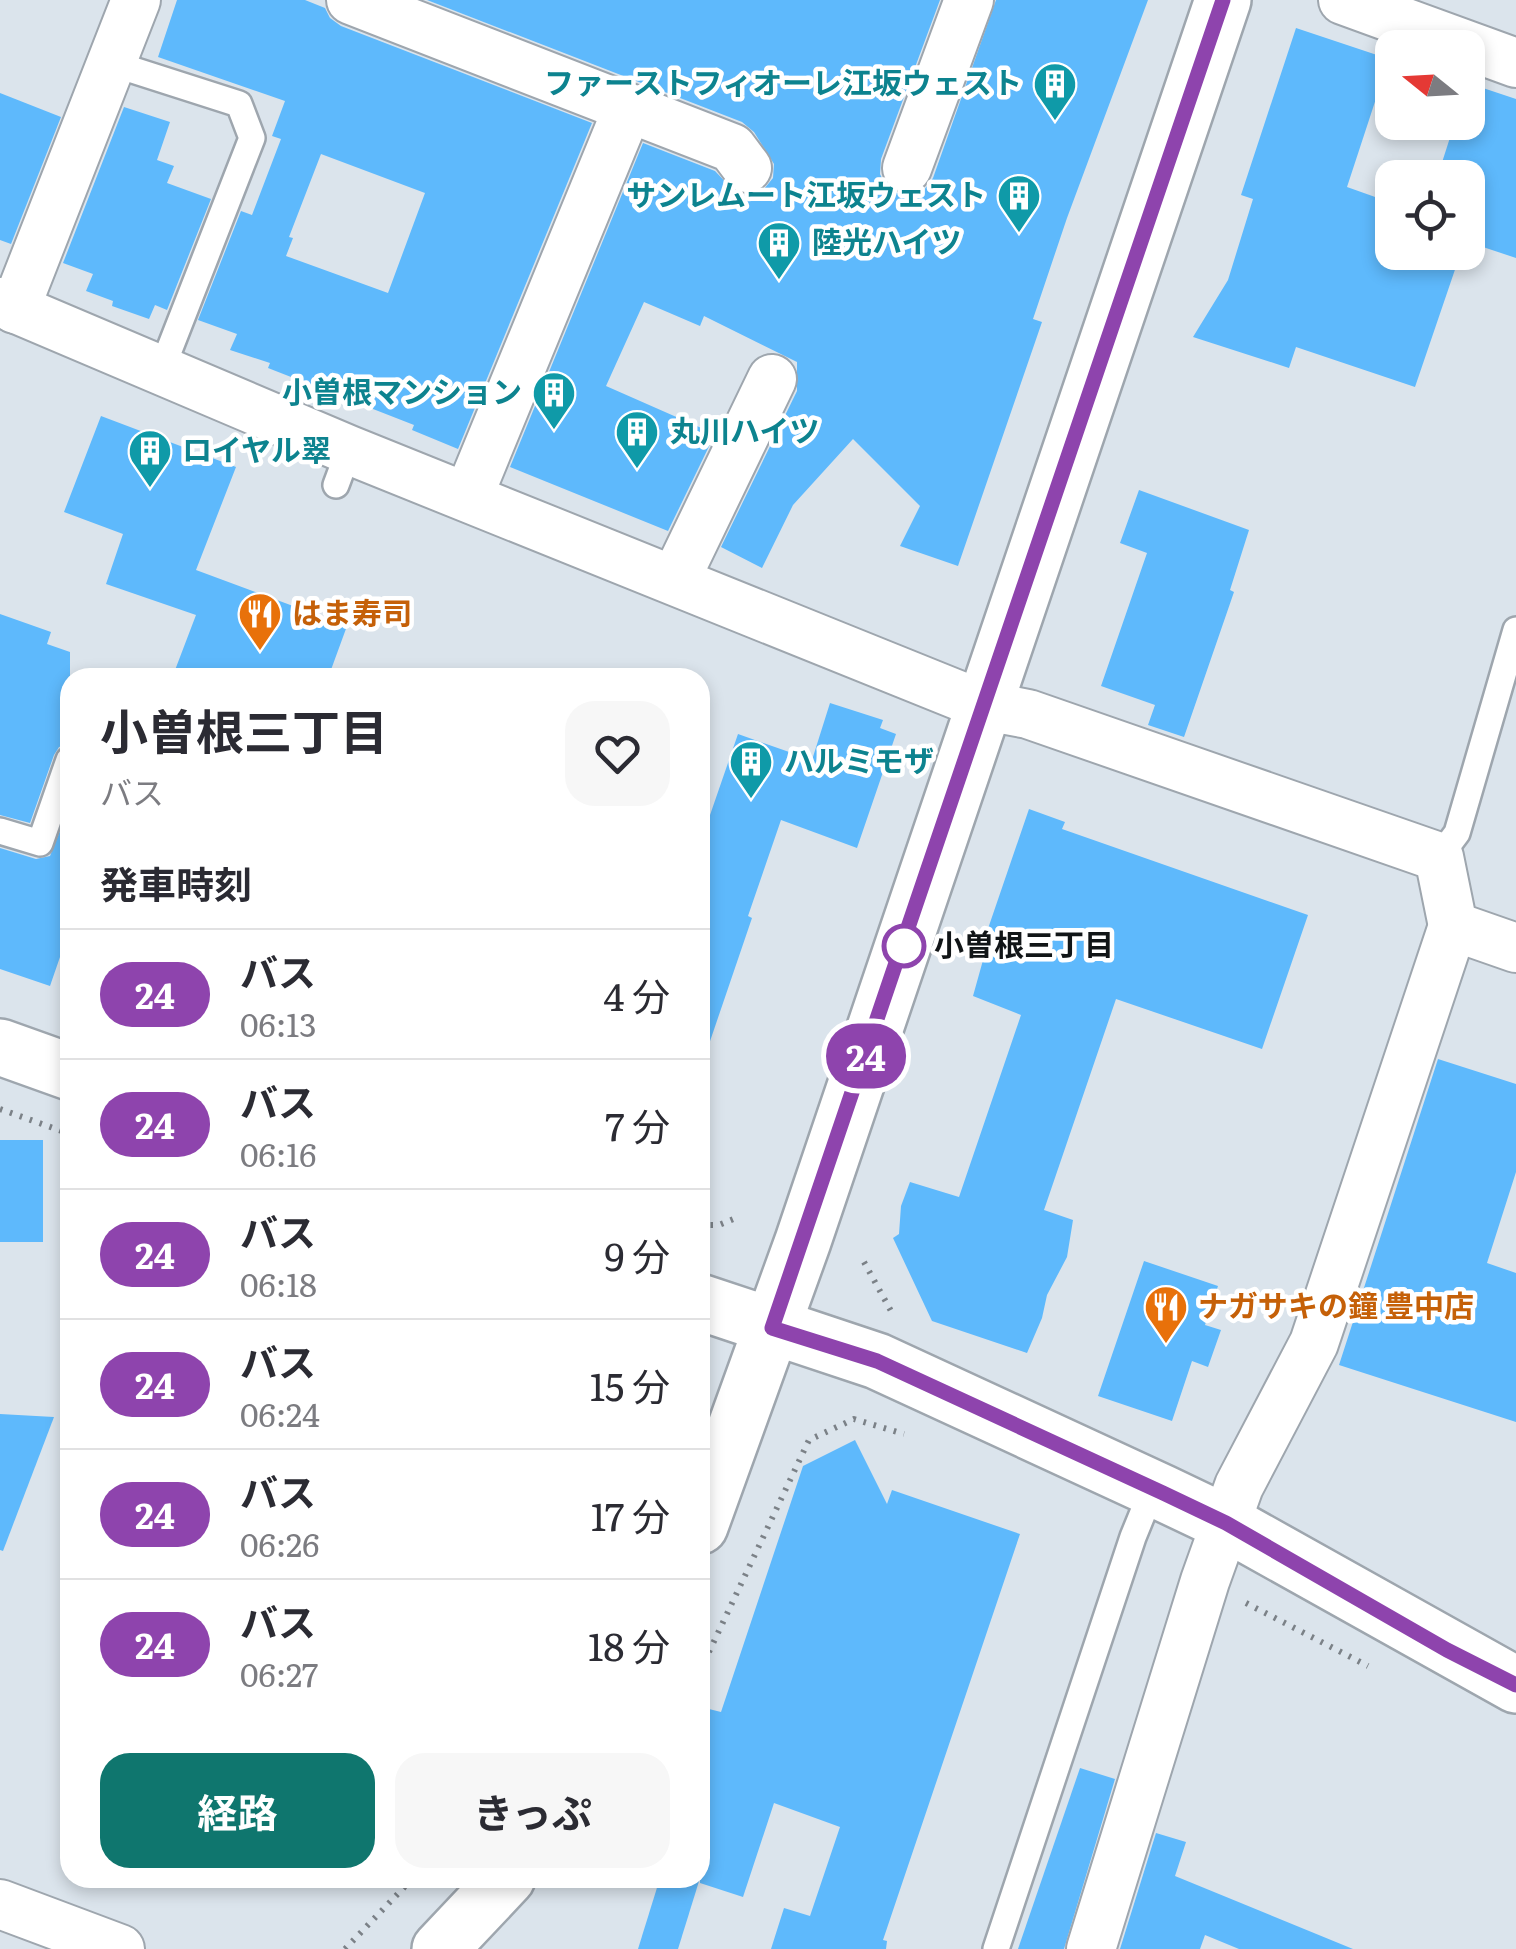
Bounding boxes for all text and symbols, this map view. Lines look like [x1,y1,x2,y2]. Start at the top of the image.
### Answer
north arrow [1375,30,1485,140]
map controls [1375,30,1485,270]
place label: ファーストフィオーレ江坂ウェスト [544,59,1022,103]
building icon: ファーストフィオーレ江坂ウェスト [1032,61,1078,122]
button: locate [1375,160,1485,270]
place label: サンレムート江坂ウェスト [627,171,986,215]
building icon: サンレムート江坂ウェスト [996,173,1042,234]
place label: 陸光ハイツ [812,218,961,262]
building icon: 陸光ハイツ [756,220,802,281]
place label: 小曽根マンション [282,368,522,412]
building icon: 小曽根マンション [531,370,577,431]
place label: 丸川ハイツ [670,407,819,451]
building icon: 丸川ハイツ [614,409,660,470]
place label: ロイヤル翠 [182,426,331,470]
building icon: ロイヤル翠 [127,428,173,489]
place label: はま寿司 [292,589,412,633]
restaurant icon: はま寿司 [237,591,283,652]
text: 小曽根三丁目 [100,694,388,765]
button: heart [565,701,670,806]
place label: ハルミモザ [784,737,934,781]
building icon: ハルミモザ [728,739,774,800]
text: バス [100,767,164,815]
text: 発車時刻 [100,854,252,911]
place label: 小曽根三丁目 [934,921,1114,965]
marker: 小曽根三丁目 [883,925,925,967]
text: バス [240,942,316,999]
text: 4 分 [603,966,670,1023]
text: 24 [135,968,175,1020]
text: 06:13 [240,999,317,1047]
line badge: 24 [821,1024,911,1088]
text: 24 [846,1030,886,1082]
text: バス [240,1072,316,1129]
text: 7 分 [605,1096,670,1153]
text: 24 [135,1098,175,1150]
text: 06:16 [240,1129,317,1177]
text: バス [240,1202,316,1259]
text: 9 分 [605,1226,670,1283]
text: 24 [135,1228,175,1280]
text: 06:18 [240,1259,317,1307]
place label: ナガサキの鐘 豊中店 [1198,1282,1474,1326]
restaurant icon: ナガサキの鐘 豊中店 [1143,1284,1189,1345]
text: バス [240,1332,316,1389]
text: 15 分 [590,1356,670,1413]
text: 24 [135,1358,175,1410]
text: 06:24 [240,1389,320,1437]
text: バス [240,1462,316,1519]
text: 17 分 [591,1486,670,1543]
text: 24 [135,1488,175,1540]
text: 06:26 [240,1519,319,1567]
text: バス [240,1592,316,1649]
text: 18 分 [588,1616,670,1673]
text: 24 [135,1618,175,1670]
text: 06:27 [240,1649,318,1697]
button: 経路 [100,1753,375,1868]
button: きっぷ [395,1753,670,1868]

